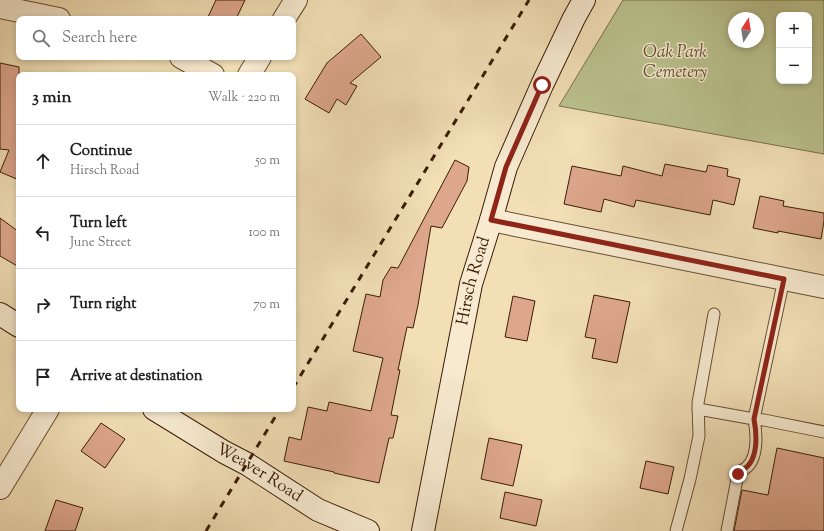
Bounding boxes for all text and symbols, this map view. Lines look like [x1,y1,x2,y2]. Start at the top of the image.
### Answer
north arrow [728,12,764,48]
map controls [776,12,812,84]
button: + [776,12,812,48]
search box [16,16,296,60]
icon: search [30,27,52,49]
text: Search here [62,28,137,49]
park label: Oak Park Cemetery [643,41,707,85]
button: − [776,48,812,84]
route start [533,76,551,94]
text: 3 min [32,86,71,110]
text: Walk · 220 m [208,89,280,107]
text: Continue [70,141,132,162]
icon: ahead [32,150,54,172]
text: 50 m [255,152,280,170]
text: Hirsch Road [70,162,139,180]
text: Turn left [70,213,127,234]
icon: left [32,222,54,244]
text: 100 m [248,224,280,242]
text: June Street [70,234,131,252]
street label: Hirsch Road [451,234,497,328]
icon: right [32,294,54,316]
text: Turn right [70,294,136,315]
text: 70 m [253,296,280,314]
icon: arrive [32,366,54,388]
text: Arrive at destination [70,366,203,387]
street label: Weaver Road [211,438,307,509]
route end [729,465,747,483]

